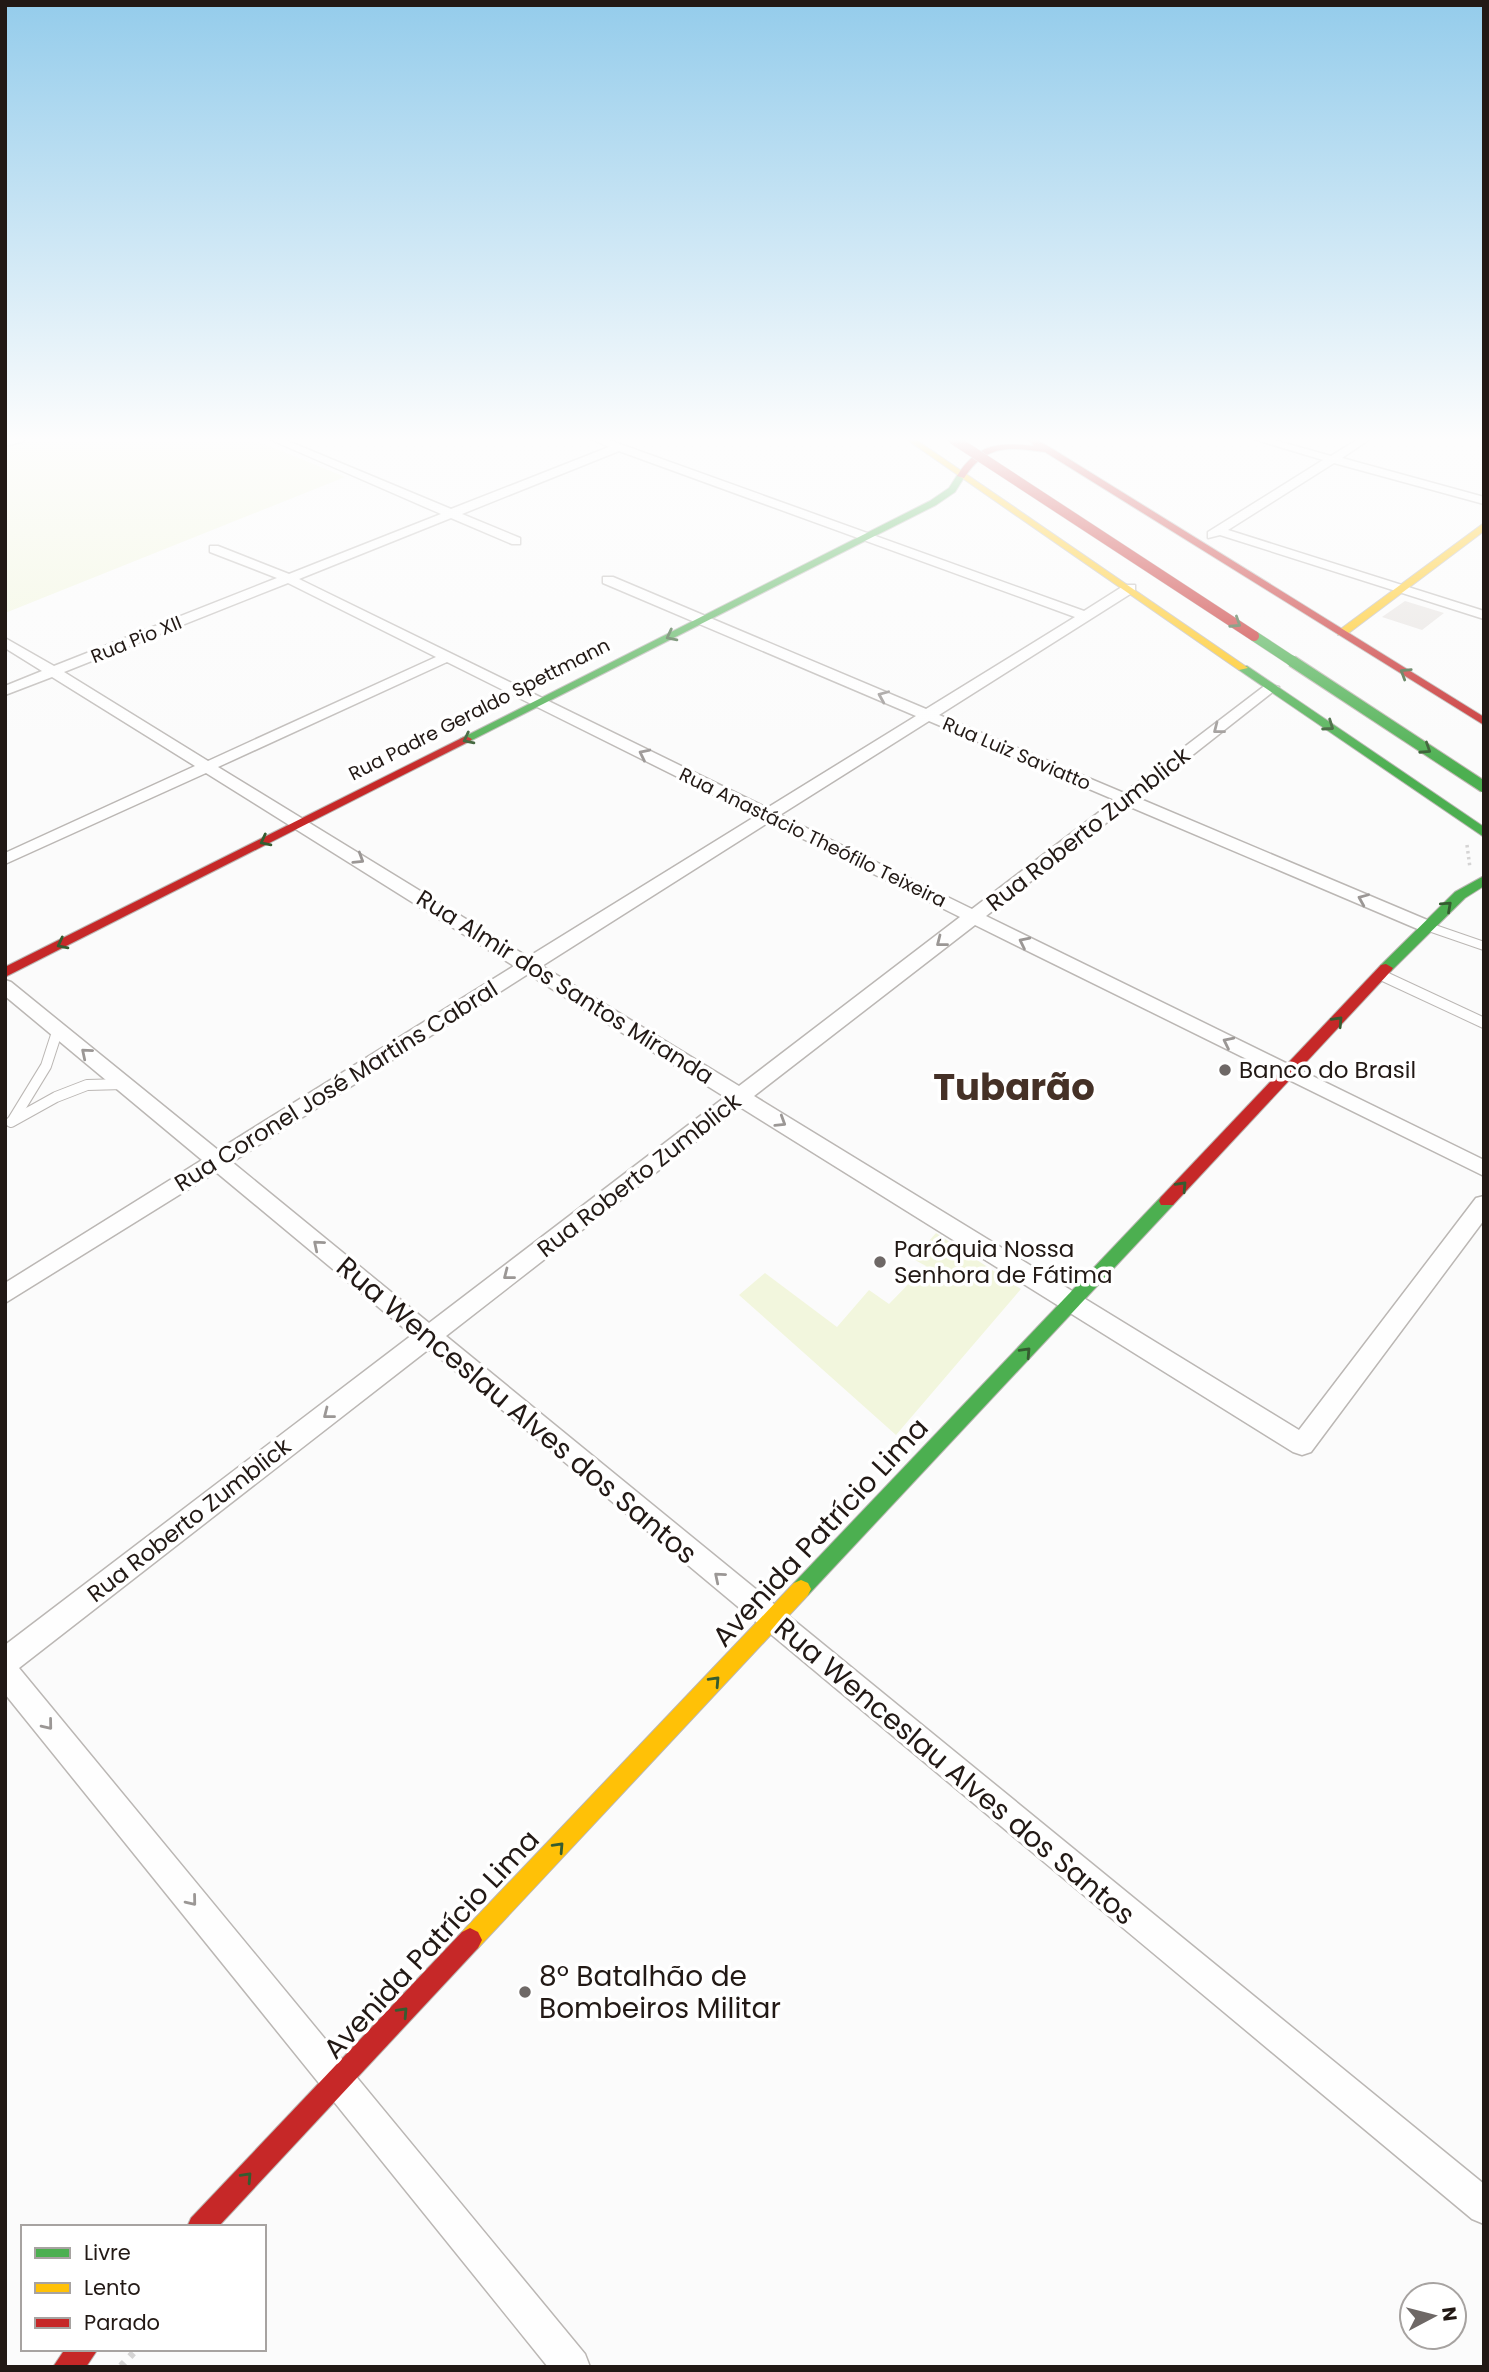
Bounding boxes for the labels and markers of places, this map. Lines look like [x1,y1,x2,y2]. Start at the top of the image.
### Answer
place label: Banco do Brasil [1239,1054,1416,1086]
marker: Banco do Brasil [1217,1062,1233,1078]
place label: Paróquia Nossa Senhora de Fátima [894,1233,1113,1291]
marker: Paróquia Nossa Senhora de Fátima [872,1254,888,1270]
place label: 8º Batalhão de Bombeiros Militar [539,1957,781,2028]
marker: 8º Batalhão de Bombeiros Militar [517,1984,533,2000]

